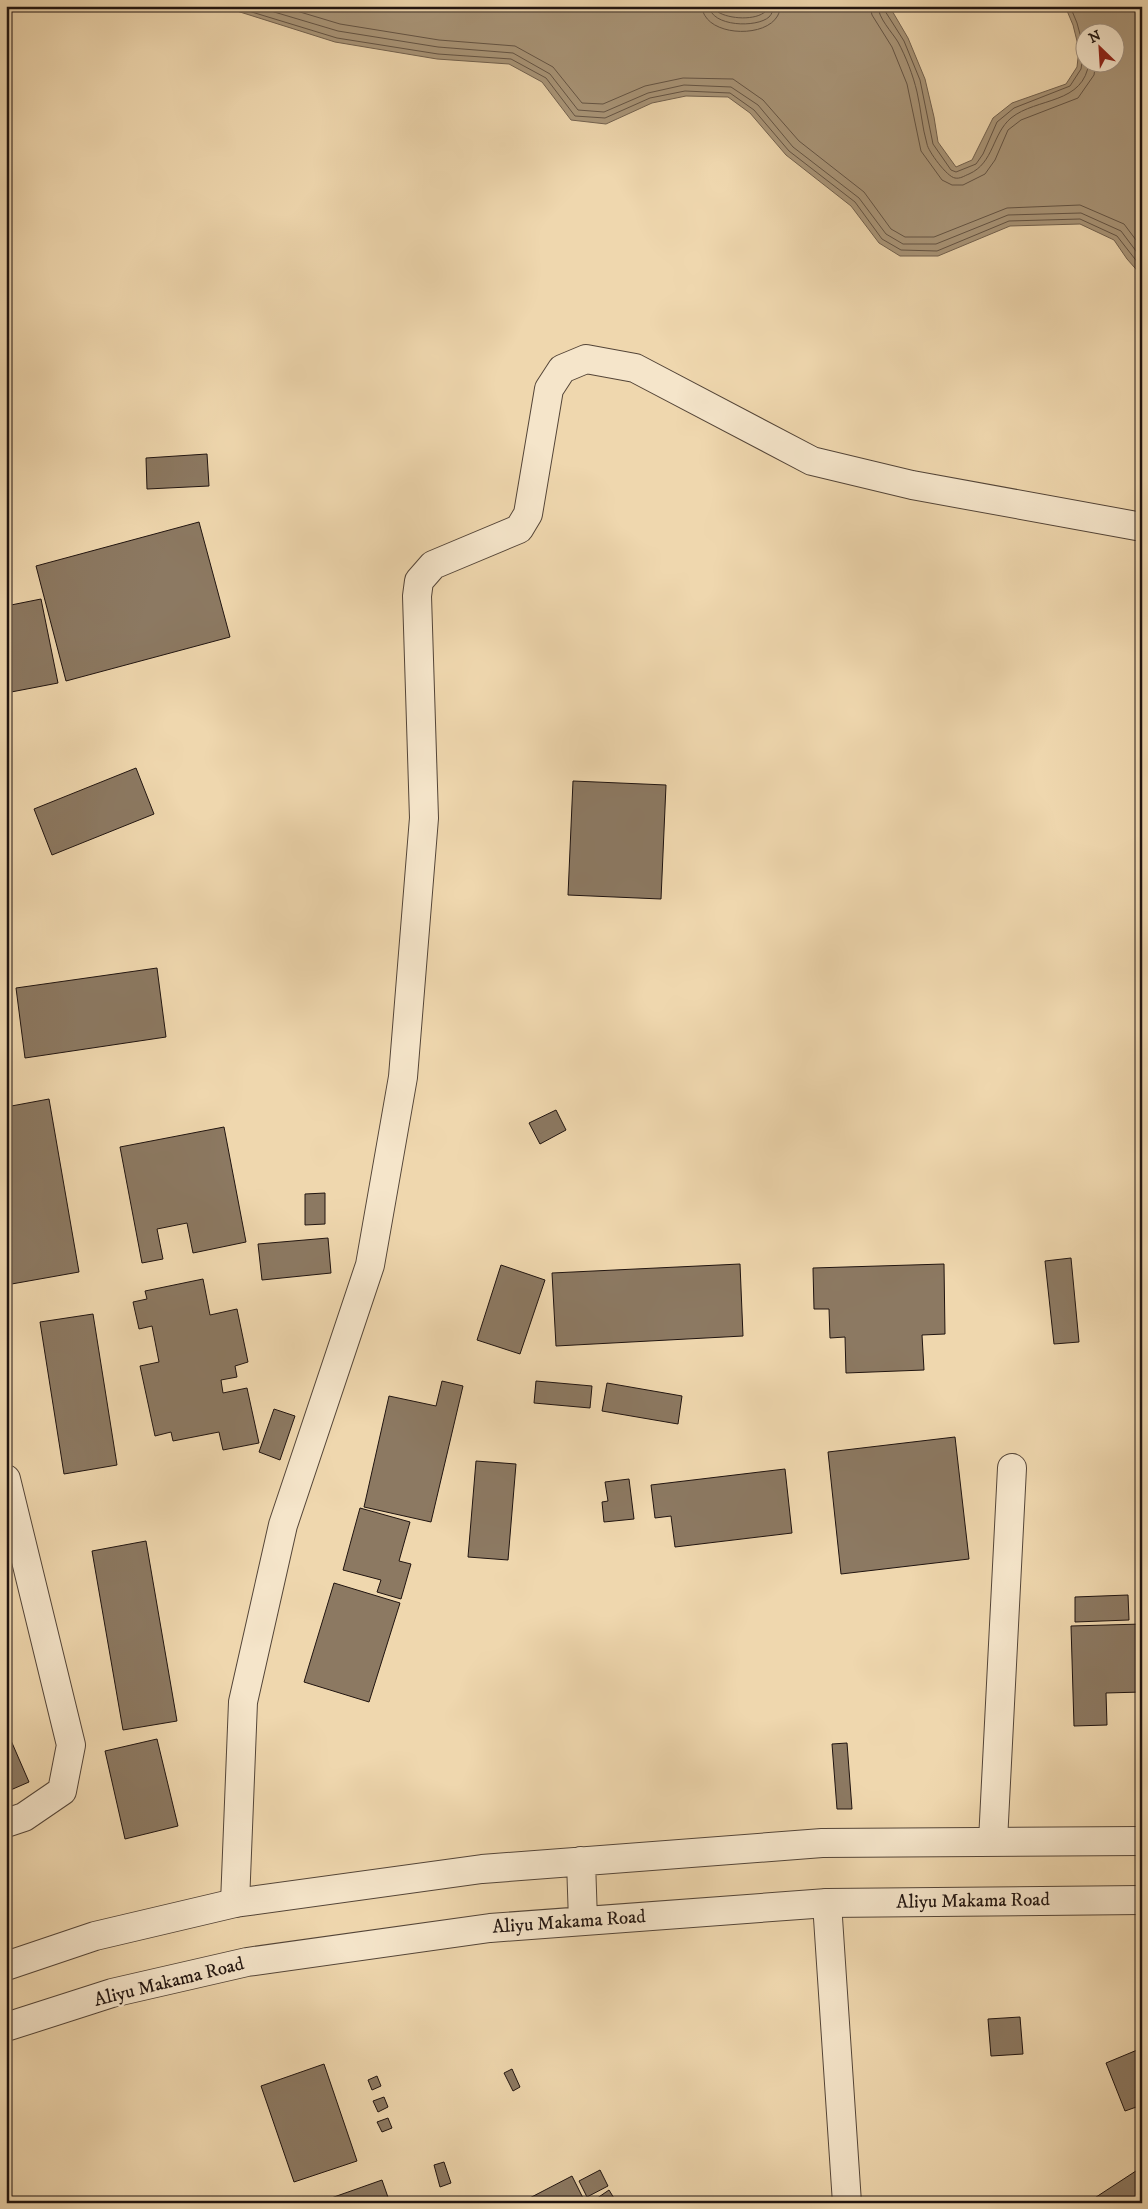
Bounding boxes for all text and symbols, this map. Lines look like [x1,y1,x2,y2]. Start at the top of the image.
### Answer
north arrow [1076,22,1126,72]
text: N [1086,26,1104,48]
street label: Aliyu Makama Road [896,1888,1051,1914]
street label: Aliyu Makama Road [492,1905,647,1939]
street label: Aliyu Makama Road [92,1952,247,2012]

